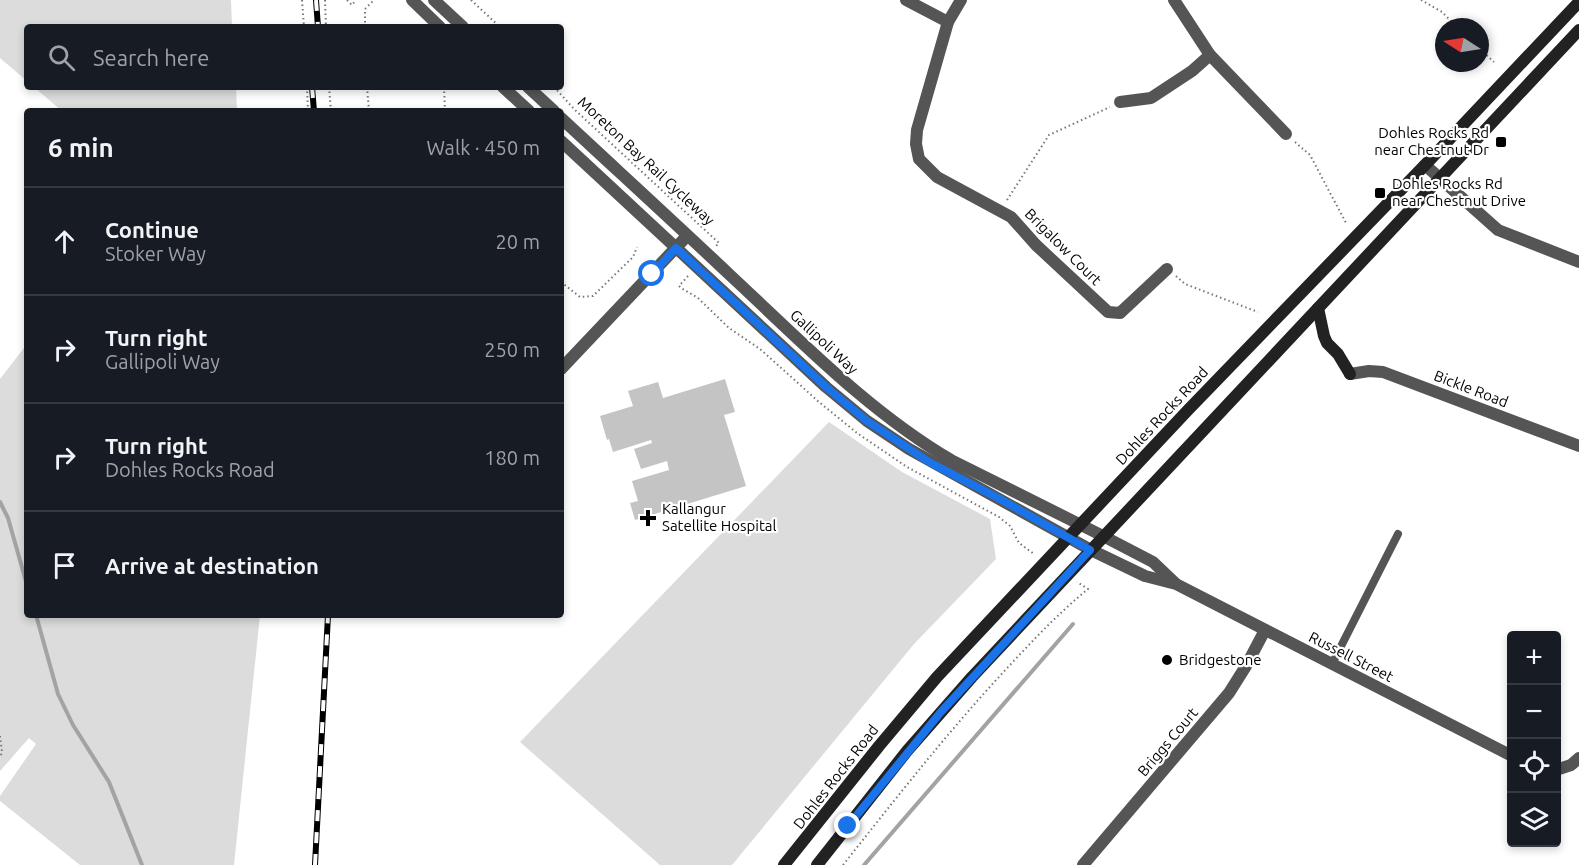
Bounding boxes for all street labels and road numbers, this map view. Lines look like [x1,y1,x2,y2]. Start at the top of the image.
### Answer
street label: Moreton Bay Rail Cycleway [575,93,718,228]
street label: Brigalow Court [1022,205,1105,288]
street label: Gallipoli Way [787,306,862,377]
street label: Dohles Rocks Road [1112,363,1211,468]
street label: Bickle Road [1432,367,1511,410]
street label: Russell Street [1306,628,1396,685]
street label: Briggs Court [1134,704,1201,779]
street label: Dohles Rocks Road [790,721,881,832]

